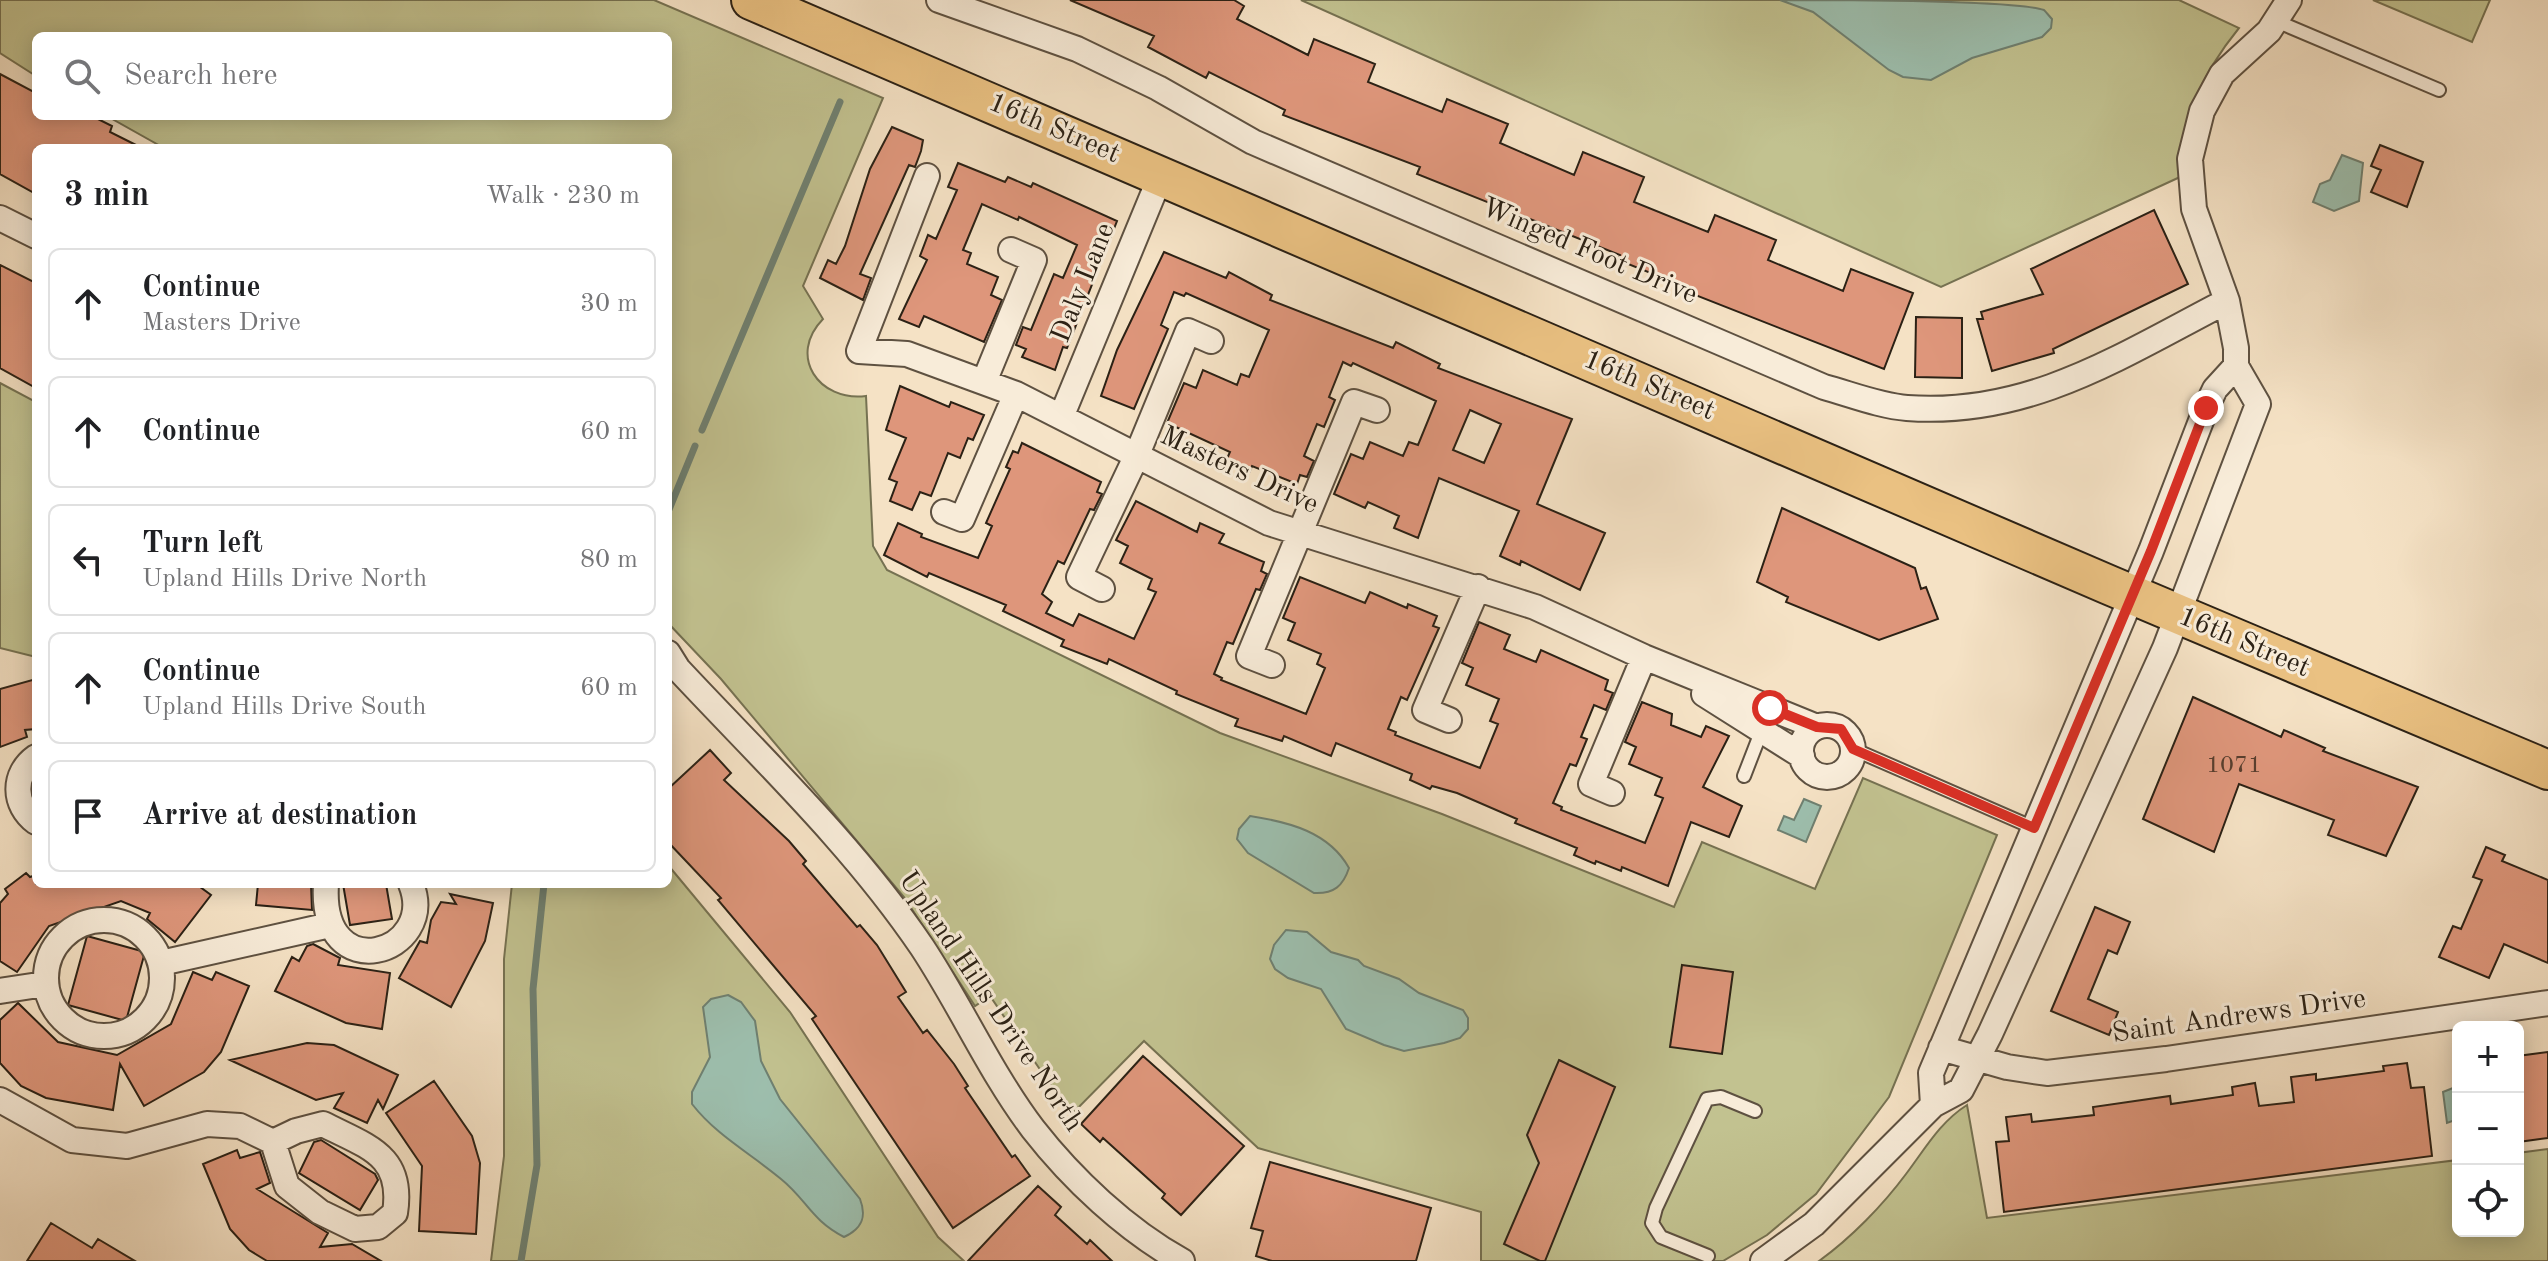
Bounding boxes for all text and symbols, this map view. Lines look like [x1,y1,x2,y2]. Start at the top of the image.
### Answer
search box [32,32,672,120]
icon: search [60,54,104,98]
text: Search here [124,61,278,91]
street label: 16th Street [984,89,1124,169]
text: 3 min [64,179,149,213]
text: Walk · 230 m [486,183,640,209]
street label: Winged Foot Drive [1477,194,1701,310]
street label: Daly Lane [1047,219,1121,347]
text: Continue [142,273,261,303]
icon: ahead [66,282,110,326]
text: 30 m [580,291,638,317]
text: Masters Drive [142,310,301,336]
street label: 16th Street [1579,346,1719,426]
route end [2188,390,2224,426]
icon: ahead [66,410,110,454]
text: Continue [142,417,261,447]
text: 60 m [580,419,638,445]
street label: Masters Drive [1156,422,1322,520]
text: Turn left [142,529,263,559]
icon: left [66,538,110,582]
text: 80 m [580,547,638,573]
text: Upland Hills Drive North [142,566,427,592]
street label: 16th Street [2174,603,2314,683]
text: Continue [142,657,261,687]
icon: ahead [66,666,110,710]
text: 60 m [580,675,638,701]
route start [1752,690,1788,726]
text: Upland Hills Drive South [142,694,427,720]
house number: 1071 [2206,754,2262,778]
icon: arrive [66,794,110,838]
text: Arrive at destination [142,801,417,831]
street label: Upland Hills Drive North [893,867,1087,1137]
street label: Saint Andrews Drive [2110,985,2368,1049]
map controls [2452,1021,2524,1237]
button: + [2452,1021,2524,1093]
button: − [2452,1093,2524,1165]
button: locate [2452,1165,2524,1237]

